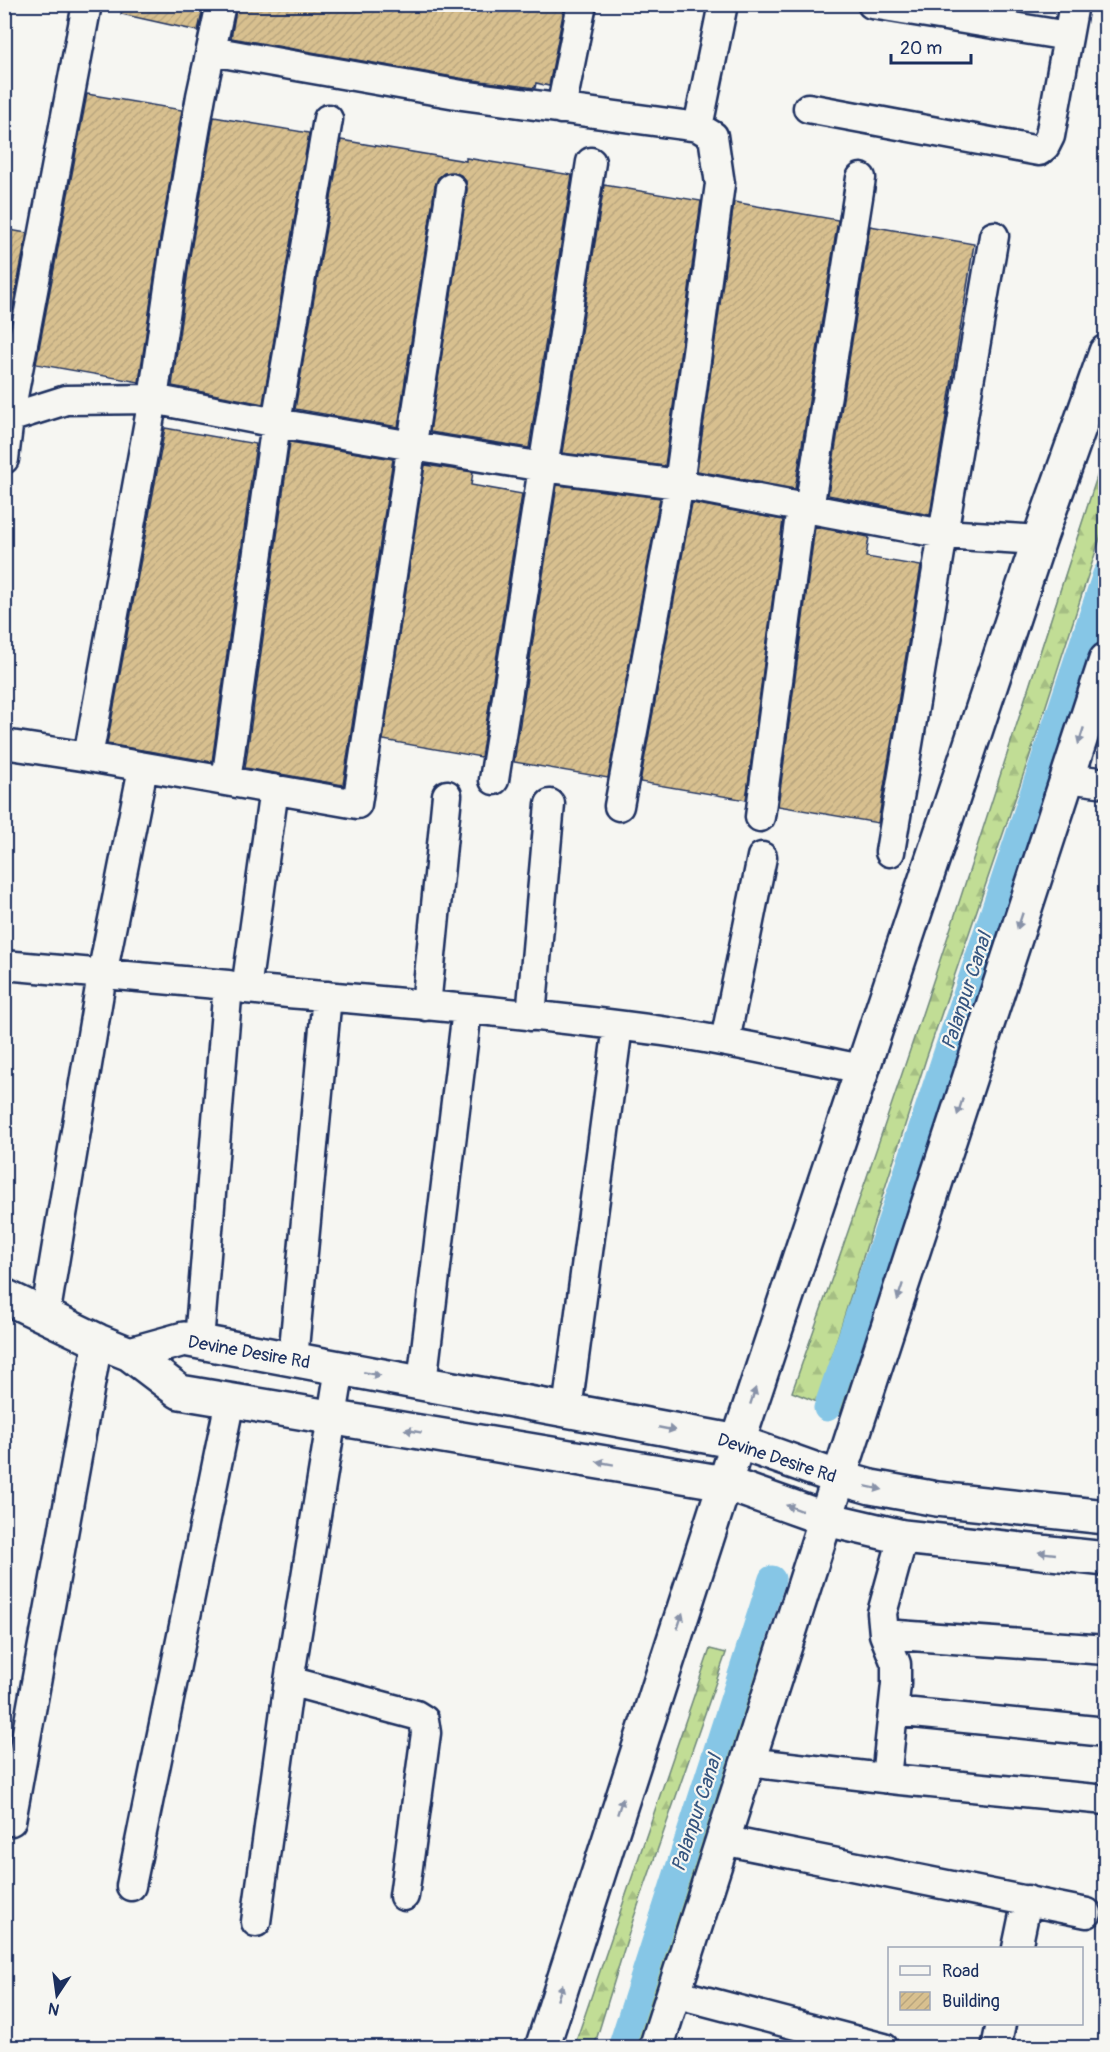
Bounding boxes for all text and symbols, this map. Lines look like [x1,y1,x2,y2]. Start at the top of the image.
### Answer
scale bar [891,27,970,65]
text: 20 m [900,37,942,60]
one-way arrow [1076,727,1085,745]
one-way arrow [1015,912,1025,930]
water label: Palanpur Canal [936,927,998,1053]
one-way arrow [955,1098,964,1116]
one-way arrow [894,1283,904,1301]
street label: Devine Desire Rd [186,1330,312,1375]
one-way arrow [363,1370,382,1379]
one-way arrow [749,1387,759,1405]
one-way arrow [658,1425,677,1434]
one-way arrow [403,1426,422,1435]
street label: Devine Desire Rd [714,1428,839,1489]
one-way arrow [595,1459,614,1468]
one-way arrow [865,1483,884,1493]
one-way arrow [785,1503,803,1513]
one-way arrow [1038,1548,1057,1558]
one-way arrow [676,1612,685,1630]
water label: Palanpur Canal [666,1749,728,1875]
one-way arrow [616,1797,625,1815]
legend [888,1947,1083,2025]
text: Road [942,1960,979,1983]
north arrow [27,1965,87,2025]
one-way arrow [555,1983,565,2001]
text: Building [942,1990,1000,2013]
text: N [46,1998,61,2020]

